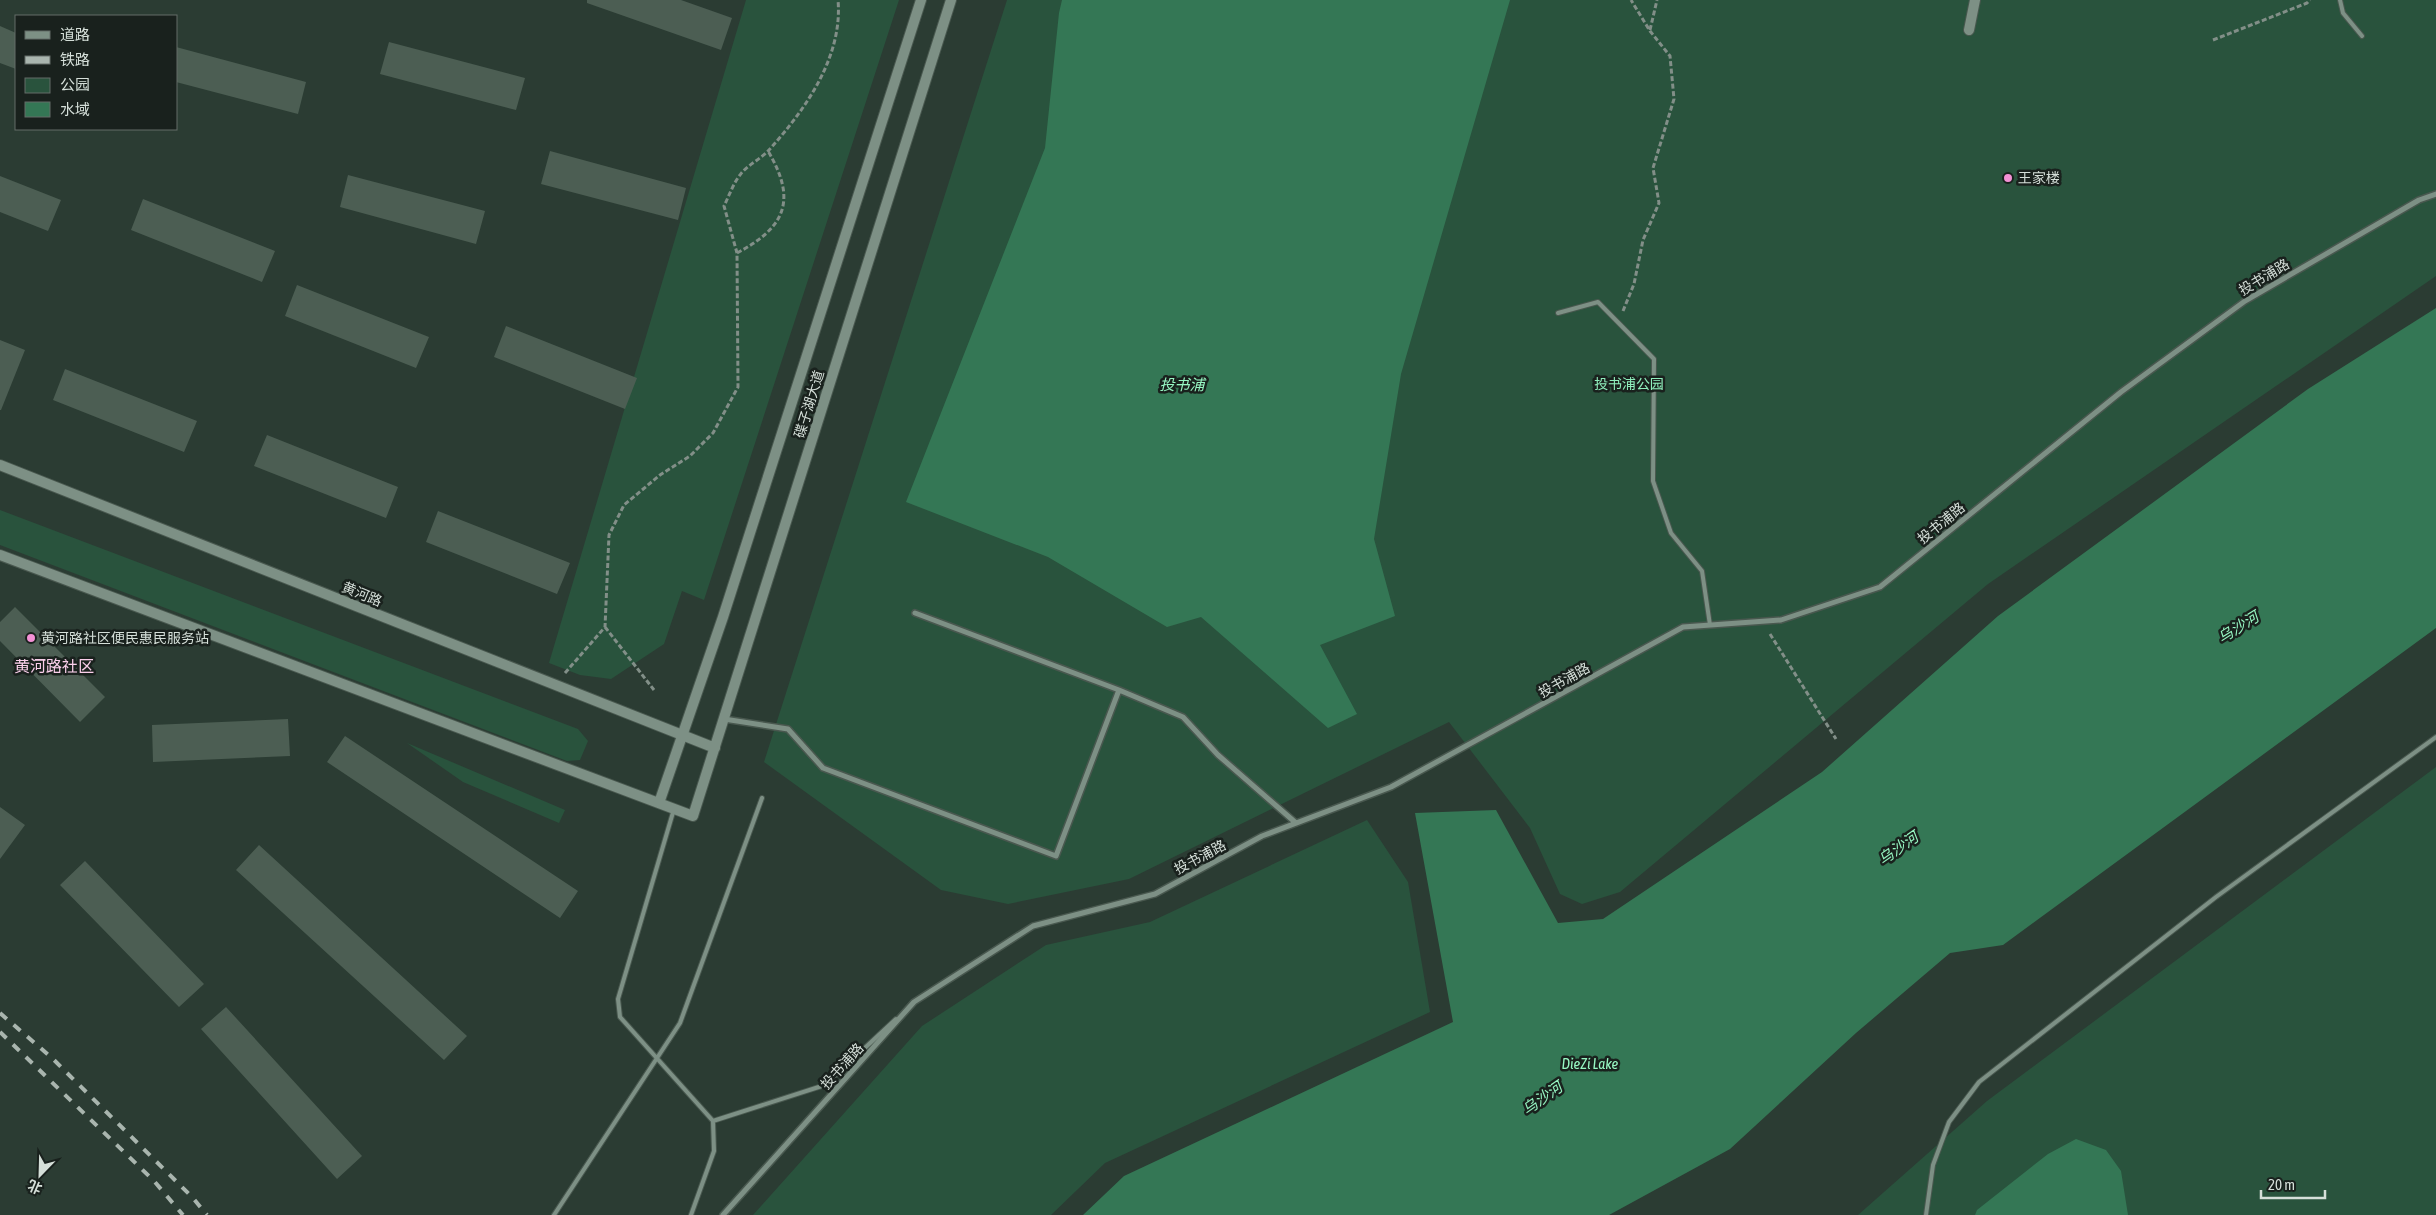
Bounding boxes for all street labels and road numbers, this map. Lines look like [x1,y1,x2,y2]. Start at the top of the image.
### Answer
street label: 投书浦路 [2236,256,2292,298]
street label: 碟子湖大道 [791,368,827,440]
street label: 投书浦路 [1914,499,1968,547]
street label: 黄河路 [340,579,384,609]
street label: 投书浦路 [1536,659,1592,701]
street label: 投书浦路 [1172,837,1228,877]
street label: 投书浦路 [817,1040,867,1092]

